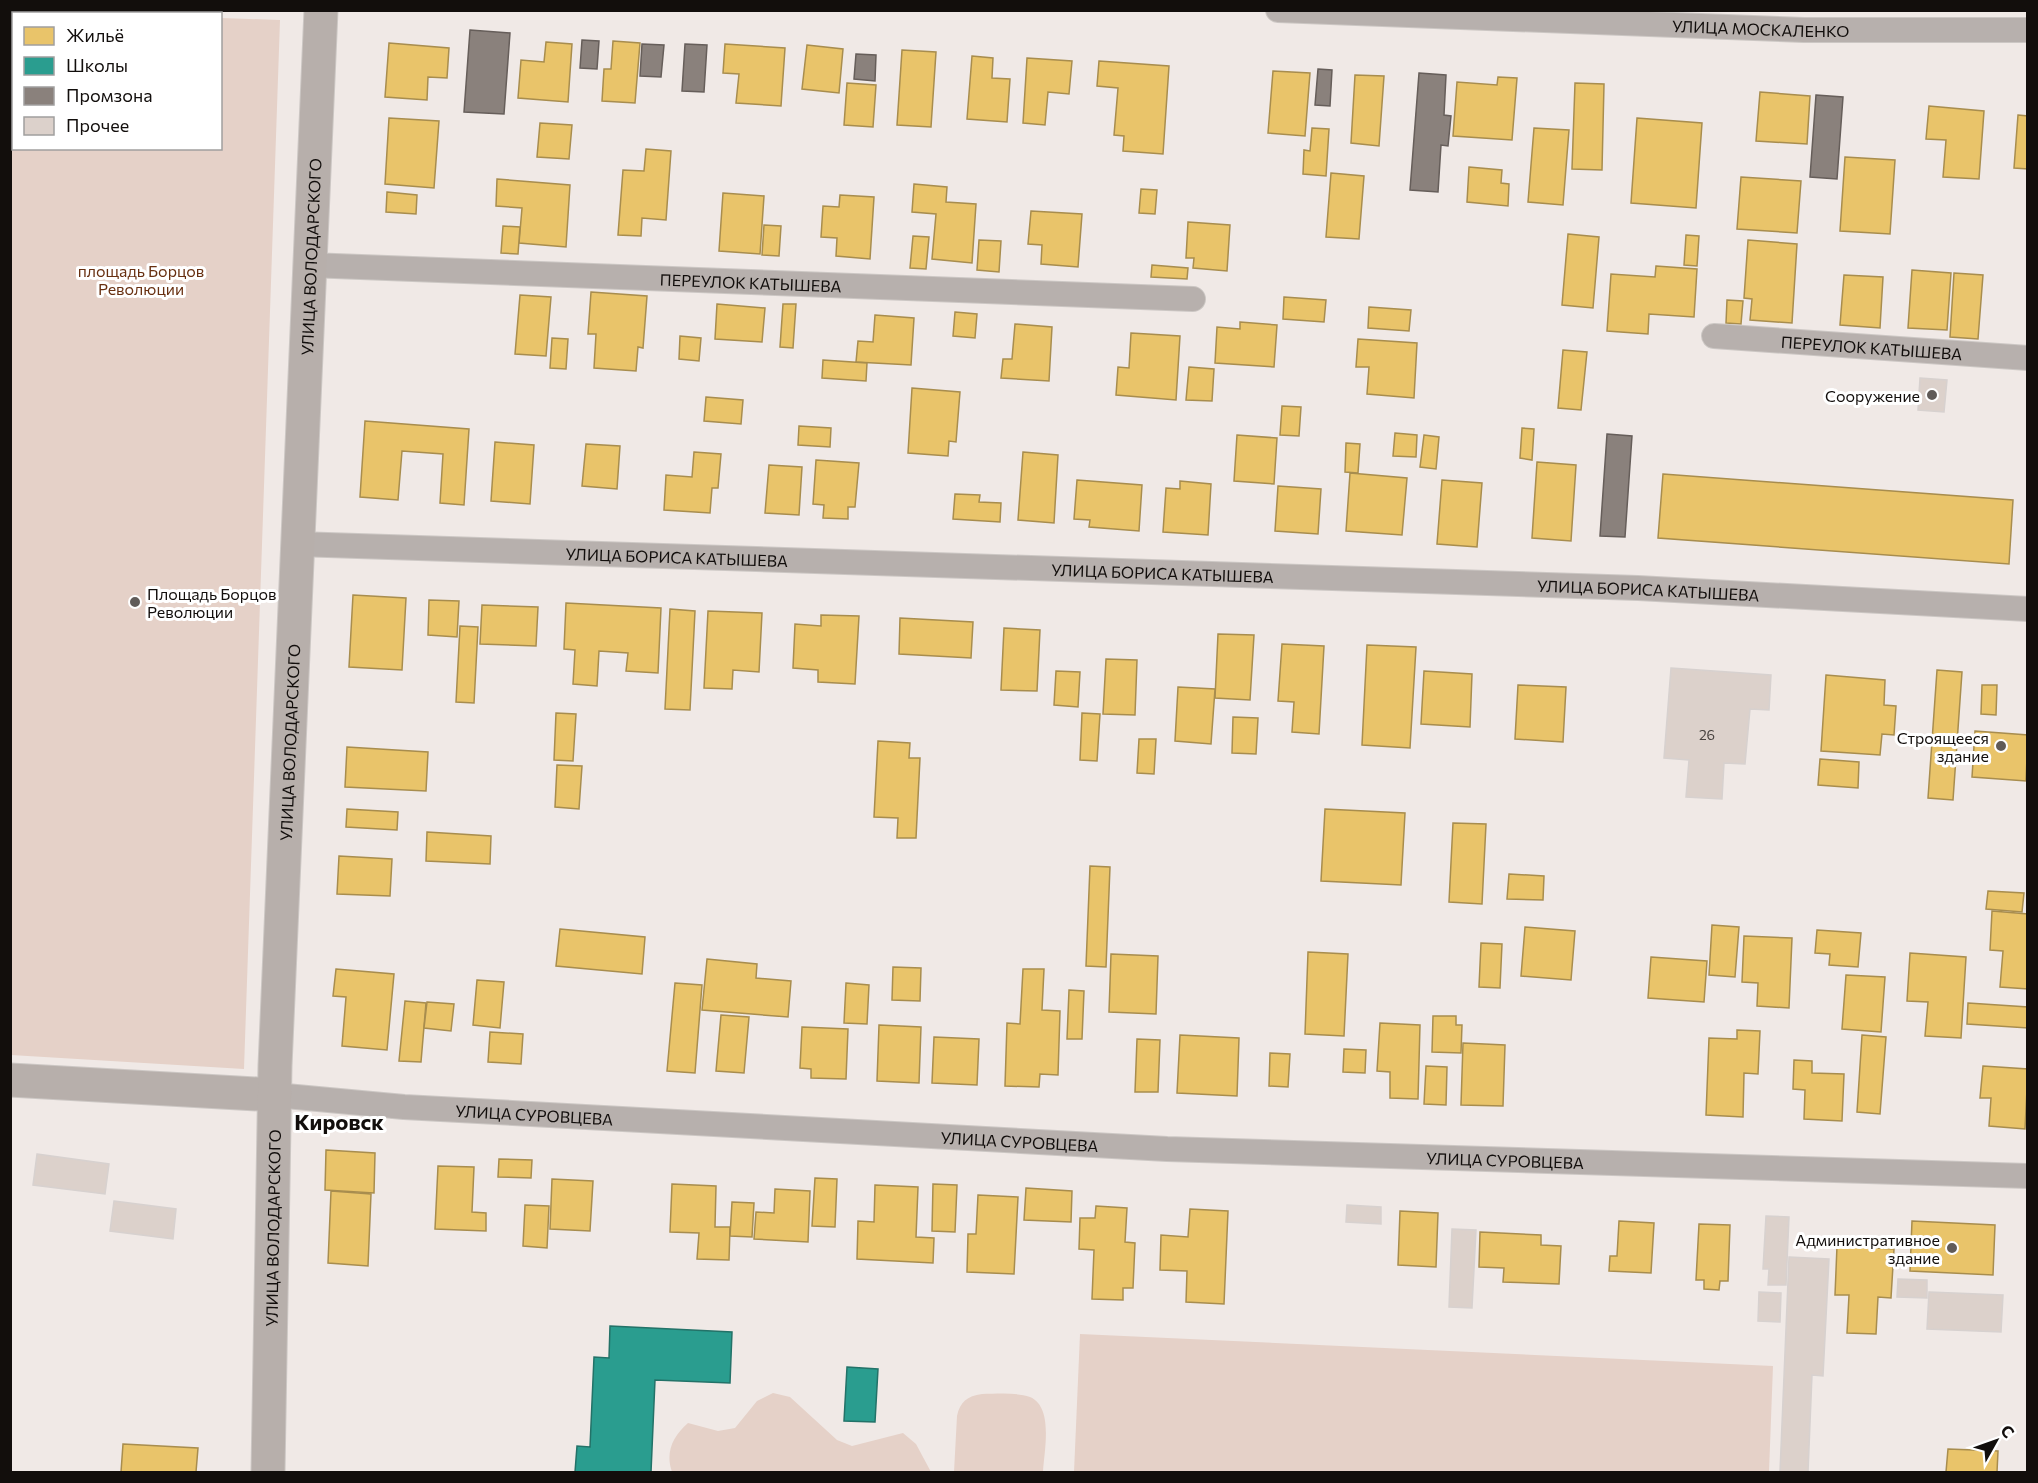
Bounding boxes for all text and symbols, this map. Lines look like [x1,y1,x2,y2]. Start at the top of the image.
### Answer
legend [12,12,222,150]
street label: УЛИЦА МОСКАЛЕНКО [1672,15,1849,40]
text: Жильё [66,24,124,46]
text: Школы [66,54,128,76]
text: Промзона [66,84,153,106]
text: Прочее [66,114,129,136]
street label: УЛИЦА ВОЛОДАРСКОГО [296,158,324,356]
park label: площадь Борцов Революции [78,261,204,298]
street label: ПЕРЕУЛОК КАТЫШЕВА [659,269,842,295]
street label: ПЕРЕУЛОК КАТЫШЕВА [1780,331,1963,363]
place label: Сооружение [1825,386,1920,405]
marker: Сооружение [1925,388,1939,402]
street label: УЛИЦА БОРИСА КАТЫШЕВА [565,543,788,570]
street label: УЛИЦА БОРИСА КАТЫШЕВА [1051,559,1274,586]
street label: УЛИЦА БОРИСА КАТЫШЕВА [1537,575,1760,604]
place label: Площадь Борцов Революции [147,584,277,621]
marker: Площадь Борцов Революции [128,595,142,609]
street label: УЛИЦА ВОЛОДАРСКОГО [275,643,303,841]
house number: 26 [1699,726,1715,743]
place label: Строящееся здание [1897,728,1989,765]
marker: Строящееся здание [1994,739,2008,753]
street label: УЛИЦА СУРОВЦЕВА [455,1100,614,1128]
district label: Кировск [294,1108,384,1135]
street label: УЛИЦА СУРОВЦЕВА [940,1127,1099,1155]
street label: УЛИЦА ВОЛОДАРСКОГО [261,1129,283,1327]
street label: УЛИЦА СУРОВЦЕВА [1426,1148,1584,1172]
place label: Административное здание [1795,1230,1940,1267]
marker: Административное здание [1945,1241,1959,1255]
north arrow [1966,1411,2026,1471]
text: С [1997,1421,2019,1441]

